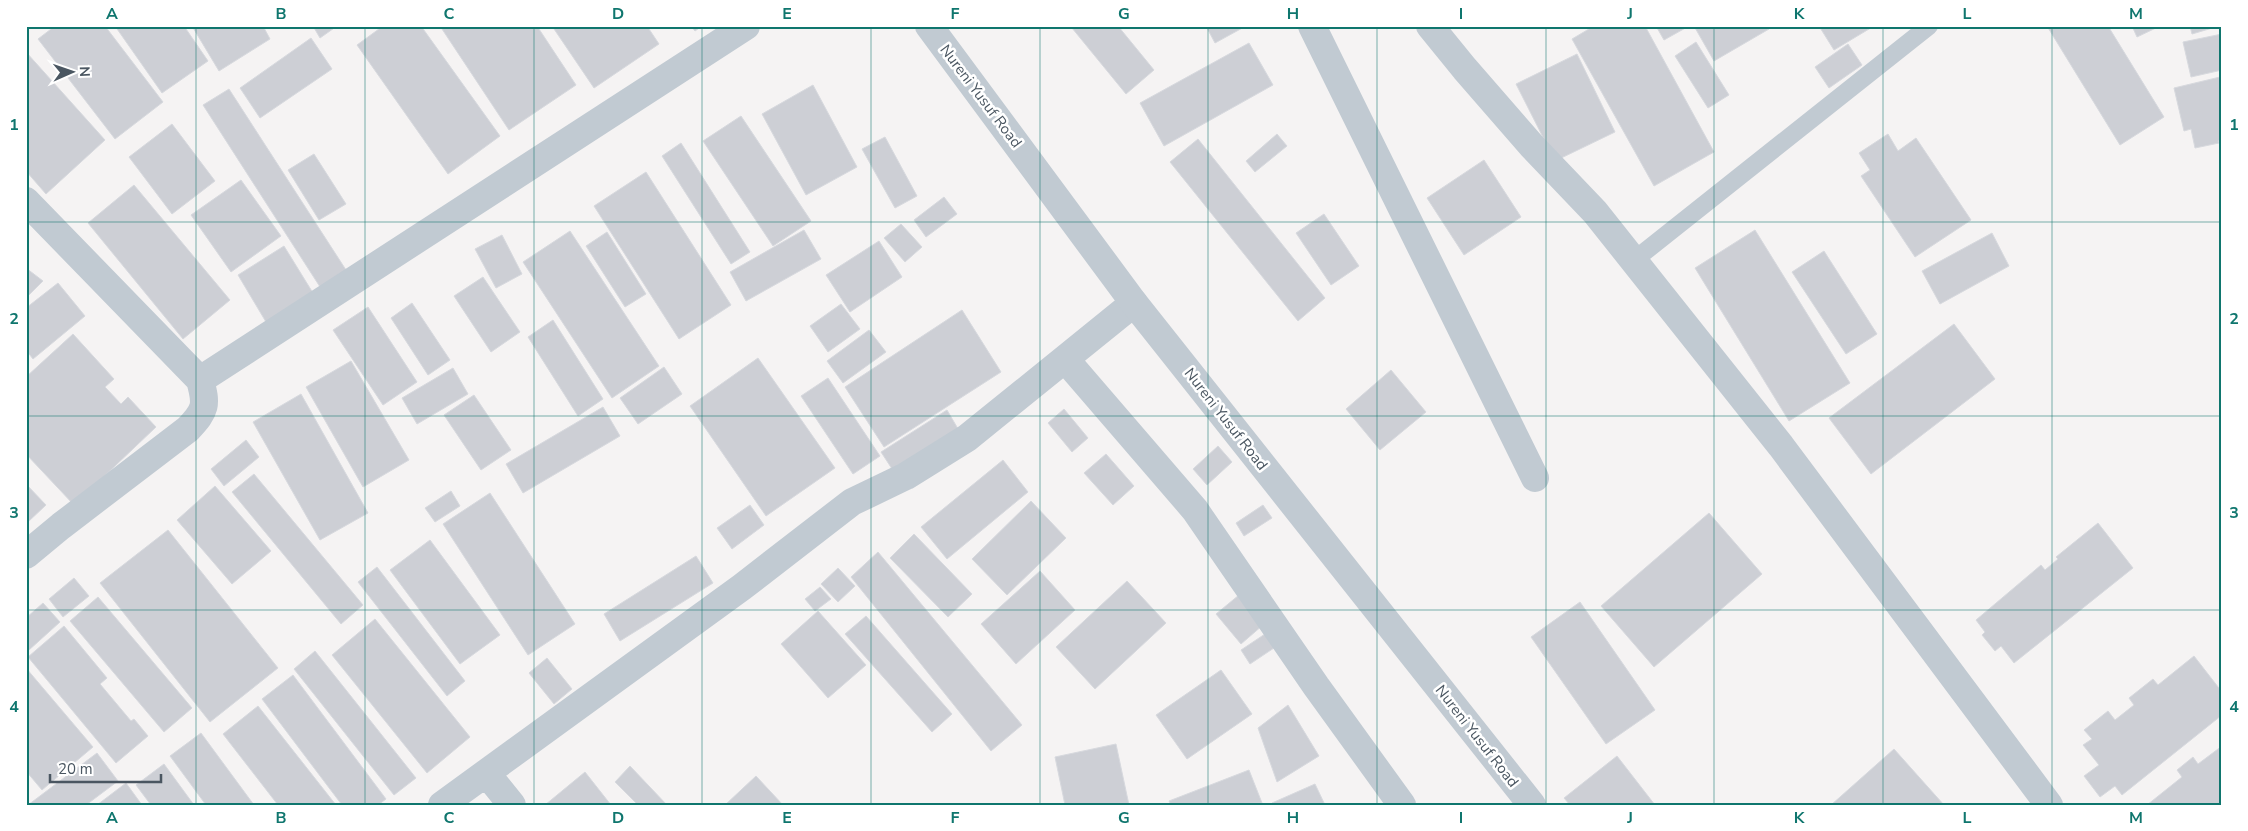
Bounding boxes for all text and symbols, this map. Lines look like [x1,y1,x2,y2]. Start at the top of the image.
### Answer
text: A [106,3,118,25]
text: B [275,3,287,25]
text: C [444,3,455,25]
text: D [612,3,624,25]
text: E [782,3,792,25]
text: F [951,3,960,25]
text: G [1118,3,1130,25]
text: H [1287,3,1299,25]
text: I [1459,3,1463,25]
text: J [1626,3,1633,25]
text: K [1794,3,1806,25]
text: L [1963,3,1972,25]
text: M [2129,3,2143,25]
street label: Nureni Yusuf Road [936,40,1026,152]
north arrow [48,48,98,98]
text: N [75,66,94,77]
text: 1 [9,114,19,136]
text: 1 [2229,114,2239,136]
text: 2 [9,308,19,330]
text: 2 [2229,308,2239,330]
street label: Nureni Yusuf Road [1180,364,1272,474]
text: 3 [9,502,19,524]
text: 3 [2229,502,2239,524]
street label: Nureni Yusuf Road [1431,681,1523,791]
text: 4 [9,696,19,718]
text: 4 [2229,696,2239,718]
scale bar [50,751,161,783]
text: 20 m [58,759,93,779]
text: A [106,807,118,829]
text: B [275,807,287,829]
text: C [444,807,455,829]
text: D [612,807,624,829]
text: E [782,807,792,829]
text: F [951,807,960,829]
text: G [1118,807,1130,829]
text: H [1287,807,1299,829]
text: I [1459,807,1463,829]
text: J [1626,807,1633,829]
text: K [1794,807,1806,829]
text: L [1963,807,1972,829]
text: M [2129,807,2143,829]

